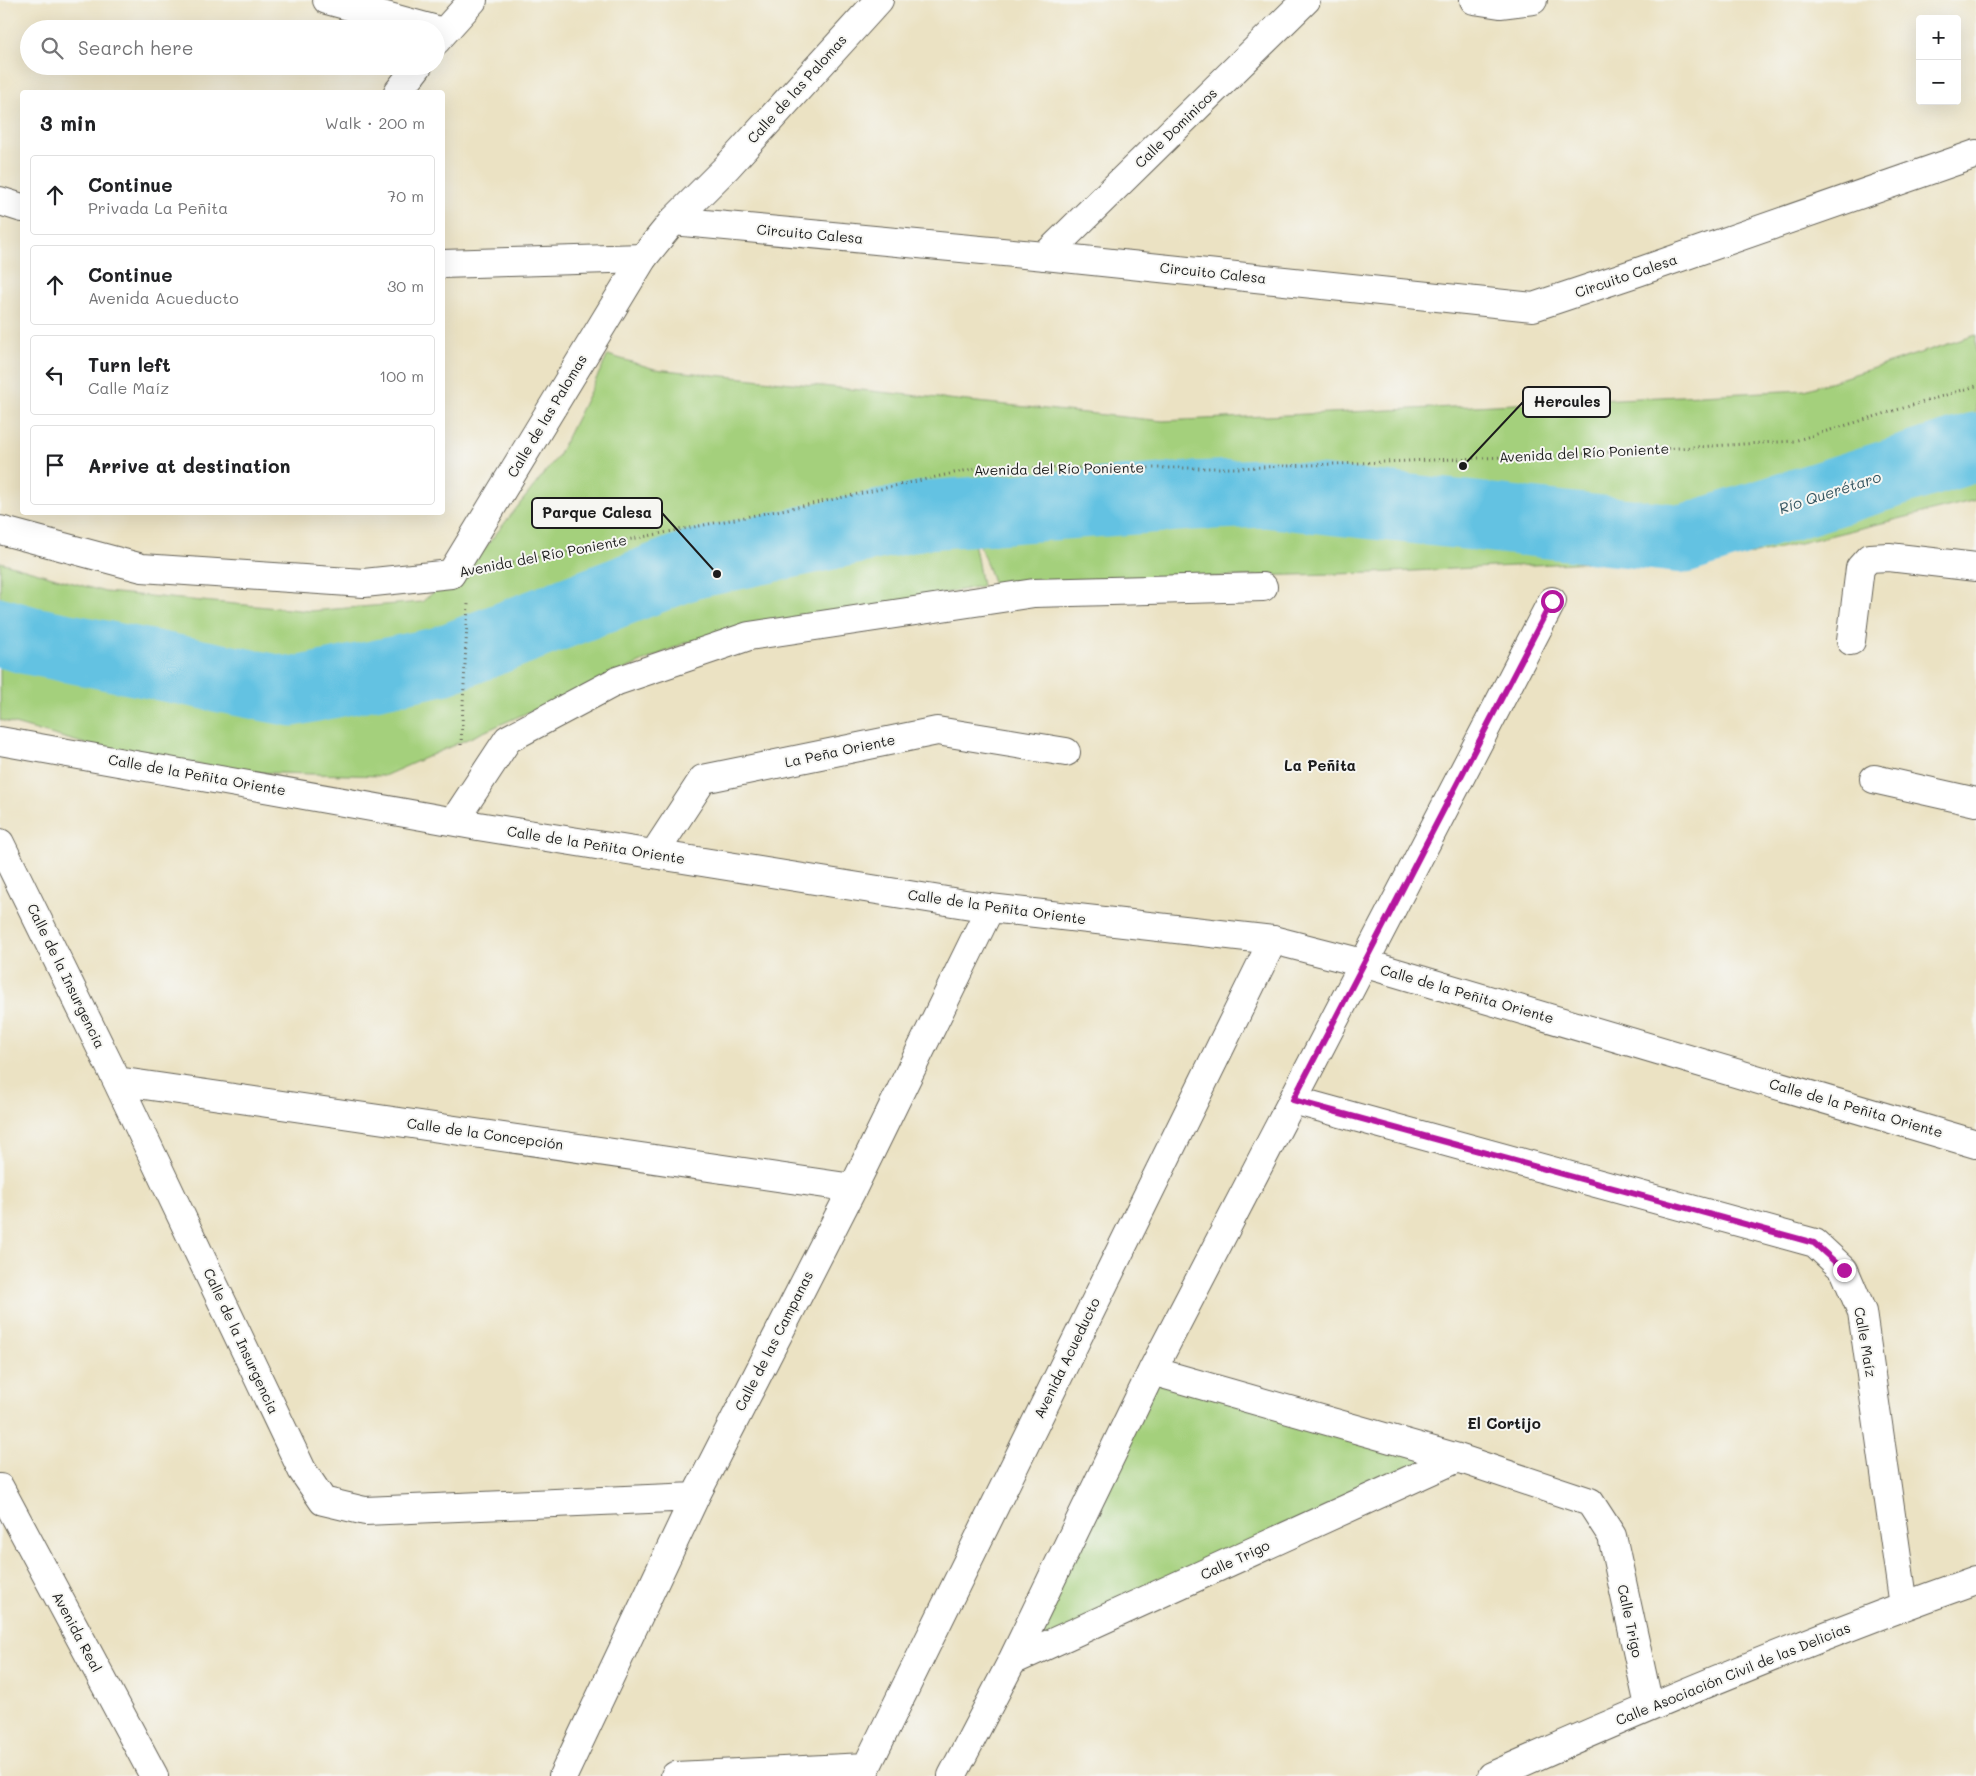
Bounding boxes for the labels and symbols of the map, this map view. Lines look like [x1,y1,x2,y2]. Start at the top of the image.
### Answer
street label: Calle de las Palomas [743,30,851,147]
street label: Calle Dominicos [1130,83,1221,172]
street label: Circuito Calesa [756,219,864,248]
street label: Circuito Calesa [1572,249,1679,302]
street label: Circuito Calesa [1159,257,1267,288]
street label: Calle de las Palomas [502,351,591,481]
callout: Hercules [1523,387,1610,417]
text: Hercules [1534,391,1600,411]
street label: Avenida del Río Poniente [1498,439,1670,466]
street label: Avenida del Río Poniente [974,458,1144,479]
water label: Río Querétaro [1776,466,1883,518]
callout: Parque Calesa [532,498,662,528]
text: Parque Calesa [542,502,652,522]
street label: Avenida del Río Poniente [458,530,628,581]
route start [1541,590,1564,613]
street label: La Peña Oriente [783,730,897,771]
street label: Calle de la Peñita Oriente [107,750,287,799]
district label: La Peñita [1284,755,1356,775]
street label: Calle de la Peñita Oriente [506,821,686,868]
street label: Calle de la Peñita Oriente [907,885,1087,928]
street label: Calle de la Insurgencia [23,900,110,1051]
street label: Calle de la Peñita Oriente [1378,960,1556,1027]
street label: Calle de la Peñita Oriente [1767,1074,1945,1141]
street label: Calle de la Concepción [406,1113,565,1154]
route end [1833,1259,1856,1282]
street label: Calle de la Insurgencia [199,1265,284,1417]
street label: Calle de las Campanas [730,1267,817,1414]
street label: Avenida Acueducto [1029,1294,1104,1421]
street label: Calle Maíz [1850,1305,1881,1379]
district label: El Cortijo [1467,1413,1541,1433]
street label: Calle Trigo [1197,1535,1273,1584]
street label: Calle Trigo [1613,1583,1648,1659]
street label: Avenida Real [48,1588,107,1675]
street label: Calle Asociación Civil de las Delicias [1613,1618,1853,1729]

